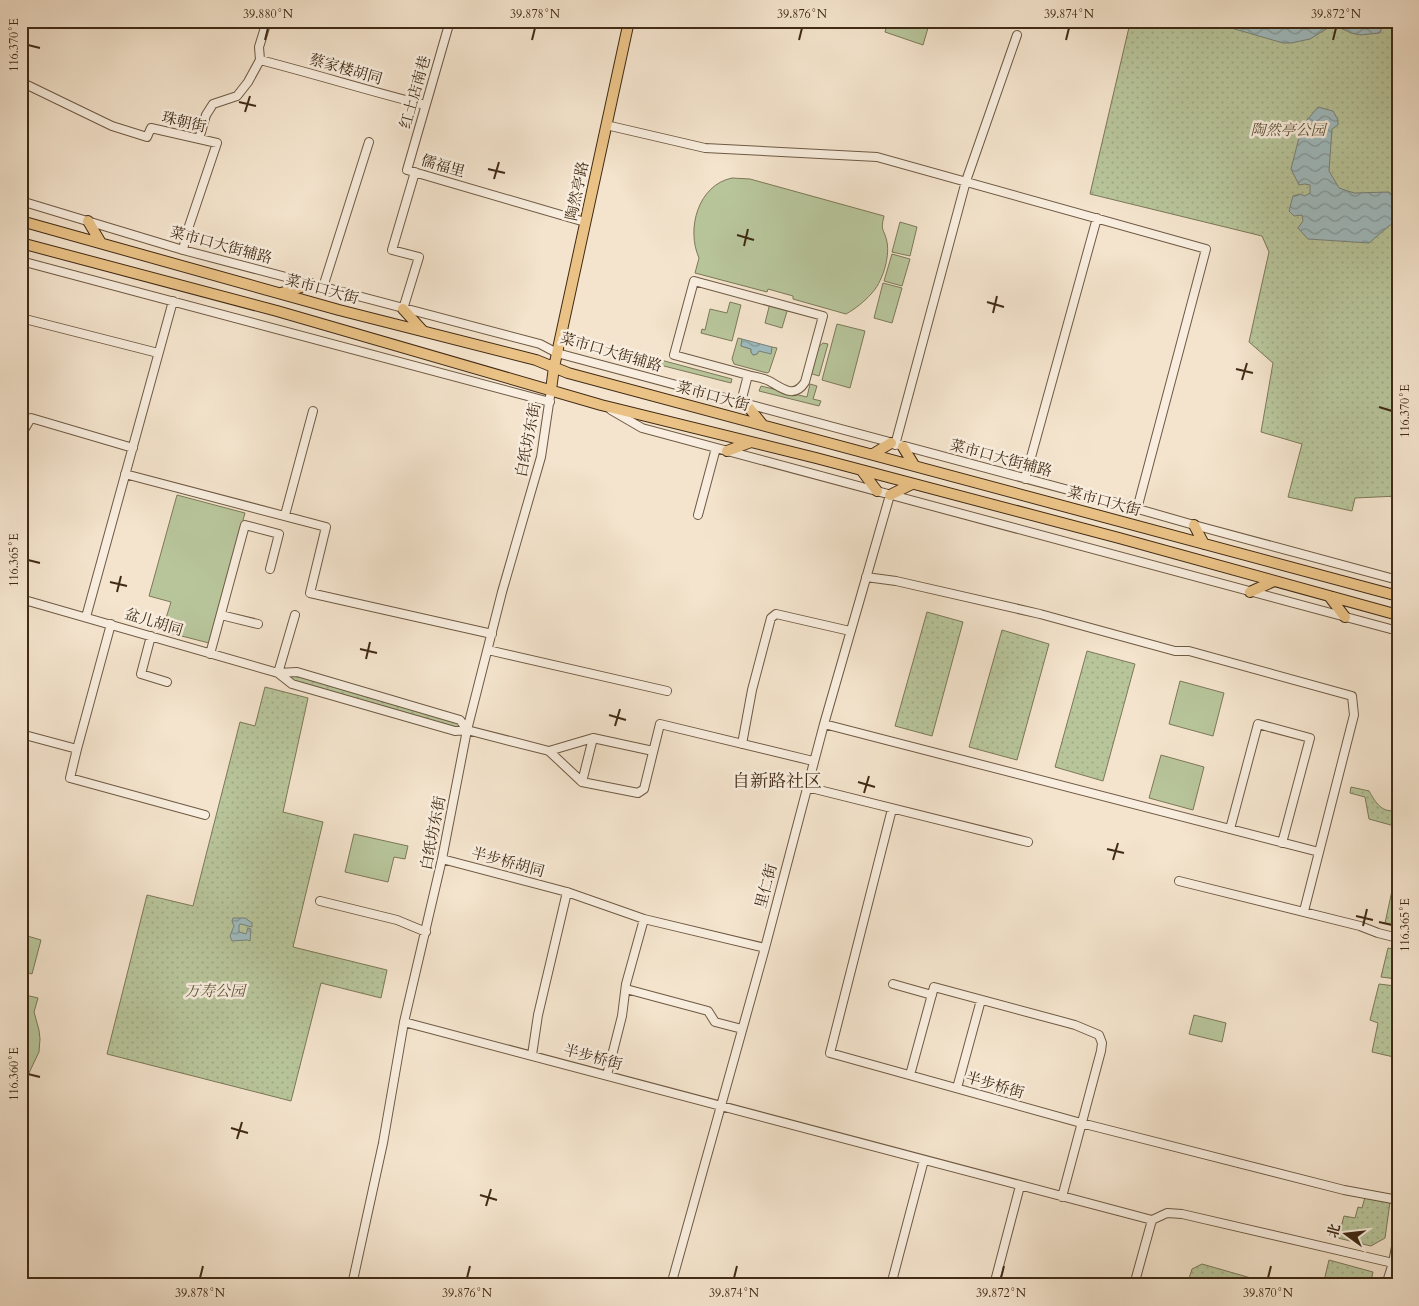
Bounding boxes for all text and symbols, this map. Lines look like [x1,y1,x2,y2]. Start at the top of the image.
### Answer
text: 39.880°N [243,6,294,22]
text: 39.878°N [510,6,561,22]
text: 39.876°N [777,6,828,22]
text: 39.874°N [1044,6,1095,22]
text: 39.872°N [1311,6,1362,22]
text: 116.370°E [6,18,22,72]
street label: 蔡家楼胡同 [307,49,385,89]
street label: 红土店南巷 [395,53,435,131]
street label: 珠朝街 [160,107,208,137]
park label: 陶然亭公园 [1250,120,1327,140]
street label: 儒福里 [419,150,467,182]
street label: 陶然亭路 [561,160,593,222]
street label: 菜市口大街辅路 [168,222,274,268]
street label: 菜市口大街 [283,270,361,308]
street label: 菜市口大街辅路 [558,328,664,376]
street label: 菜市口大街 [674,377,752,415]
text: 116.370°E [1397,384,1413,438]
street label: 白纸坊东街 [511,401,545,479]
street label: 菜市口大街辅路 [948,435,1054,481]
street label: 菜市口大街 [1065,482,1143,520]
text: 116.365°E [6,533,22,587]
street label: 盆儿胡同 [122,604,186,640]
district label: 自新路社区 [732,769,822,794]
street label: 白纸坊东街 [416,794,450,872]
street label: 半步桥胡同 [469,843,547,881]
street label: 里仁街 [751,862,781,910]
text: 116.365°E [1397,898,1413,952]
park label: 万寿公园 [185,981,247,1001]
street label: 半步桥街 [561,1040,625,1074]
text: 116.360°E [6,1047,22,1101]
street label: 半步桥街 [963,1067,1027,1103]
north arrow [1322,1208,1372,1258]
text: 北 [1323,1222,1345,1240]
text: 39.878°N [175,1285,226,1301]
text: 39.876°N [442,1285,493,1301]
text: 39.874°N [709,1285,760,1301]
text: 39.872°N [976,1285,1027,1301]
text: 39.870°N [1243,1285,1294,1301]

